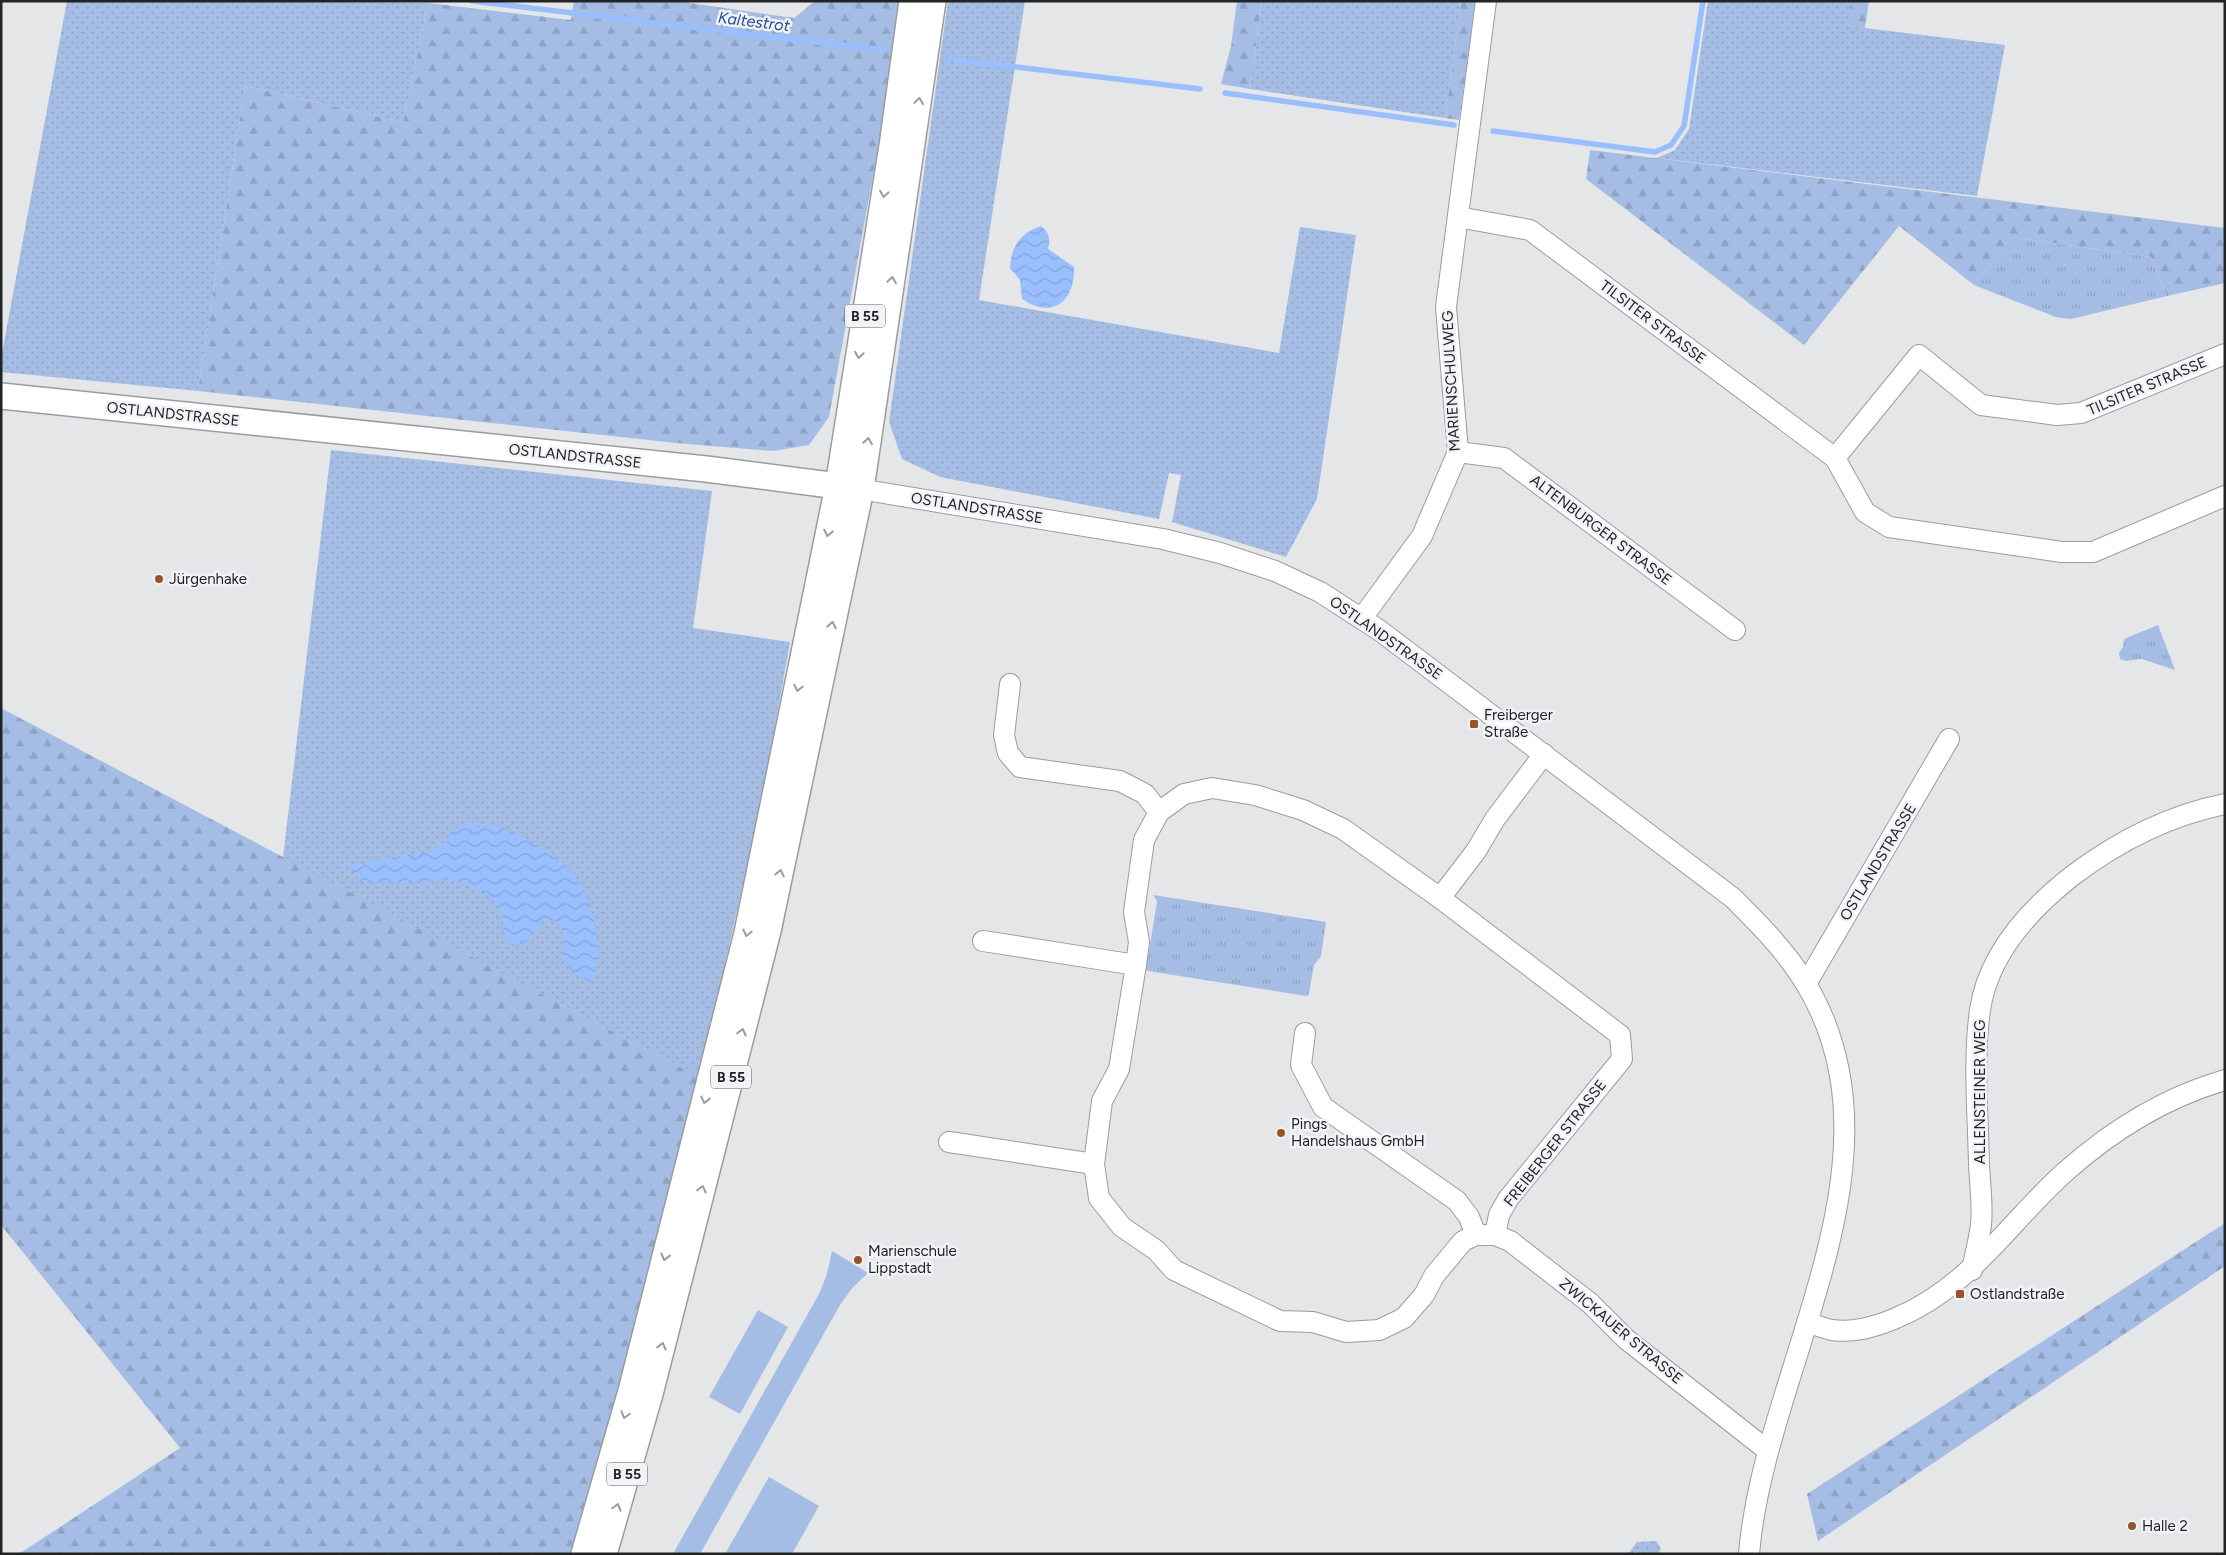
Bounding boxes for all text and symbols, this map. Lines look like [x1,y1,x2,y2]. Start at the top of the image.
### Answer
water label: Kaltestrot [717,8,792,35]
one-way arrow [913,97,924,105]
one-way arrow [880,190,890,199]
one-way arrow [887,276,897,285]
street label: TILSITER STRASSE [1596,276,1710,368]
road number: B 55 [845,304,885,328]
street label: MARIENSCHULWEG [1438,310,1464,452]
one-way arrow [854,351,864,359]
street label: TILSITER STRASSE [2085,353,2209,419]
street label: OSTLANDSTRASSE [106,398,240,430]
one-way arrow [862,437,873,445]
street label: OSTLANDSTRASSE [508,440,642,472]
street label: ALTENBURGER STRASSE [1527,471,1675,589]
street label: OSTLANDSTRASSE [910,489,1044,527]
one-way arrow [824,529,834,538]
place label: Jürgenhake [169,570,247,588]
marker: Jürgenhake [153,573,165,585]
street label: OSTLANDSTRASSE [1326,592,1446,684]
one-way arrow [826,620,837,629]
one-way arrow [793,684,803,692]
place label: Freiberger Straße [1484,706,1553,741]
marker: Freiberger Straße [1468,718,1480,730]
street label: OSTLANDSTRASSE [1836,800,1920,924]
one-way arrow [774,869,785,878]
one-way arrow [742,928,752,937]
street label: ALLENSTEINER WEG [1971,1020,1989,1164]
one-way arrow [737,1028,747,1036]
road number: B 55 [711,1066,751,1088]
street label: FREIBERGER STRASSE [1500,1076,1610,1210]
one-way arrow [700,1095,710,1103]
place label: Pings Handelshaus GmbH [1291,1115,1425,1150]
marker: Pings Handelshaus GmbH [1275,1127,1287,1139]
one-way arrow [696,1185,707,1193]
place label: Marienschule Lippstadt [868,1242,957,1277]
one-way arrow [660,1253,671,1262]
marker: Marienschule Lippstadt [852,1254,864,1266]
street label: ZWICKAUER STRASSE [1556,1274,1686,1388]
place label: Ostlandstraße [1970,1285,2064,1303]
marker: Ostlandstraße [1954,1288,1966,1300]
one-way arrow [656,1342,667,1351]
one-way arrow [620,1410,630,1418]
road number: B 55 [607,1462,647,1486]
one-way arrow [612,1503,622,1512]
place label: Halle 2 [2142,1517,2188,1535]
marker: Halle 2 [2126,1520,2138,1532]

